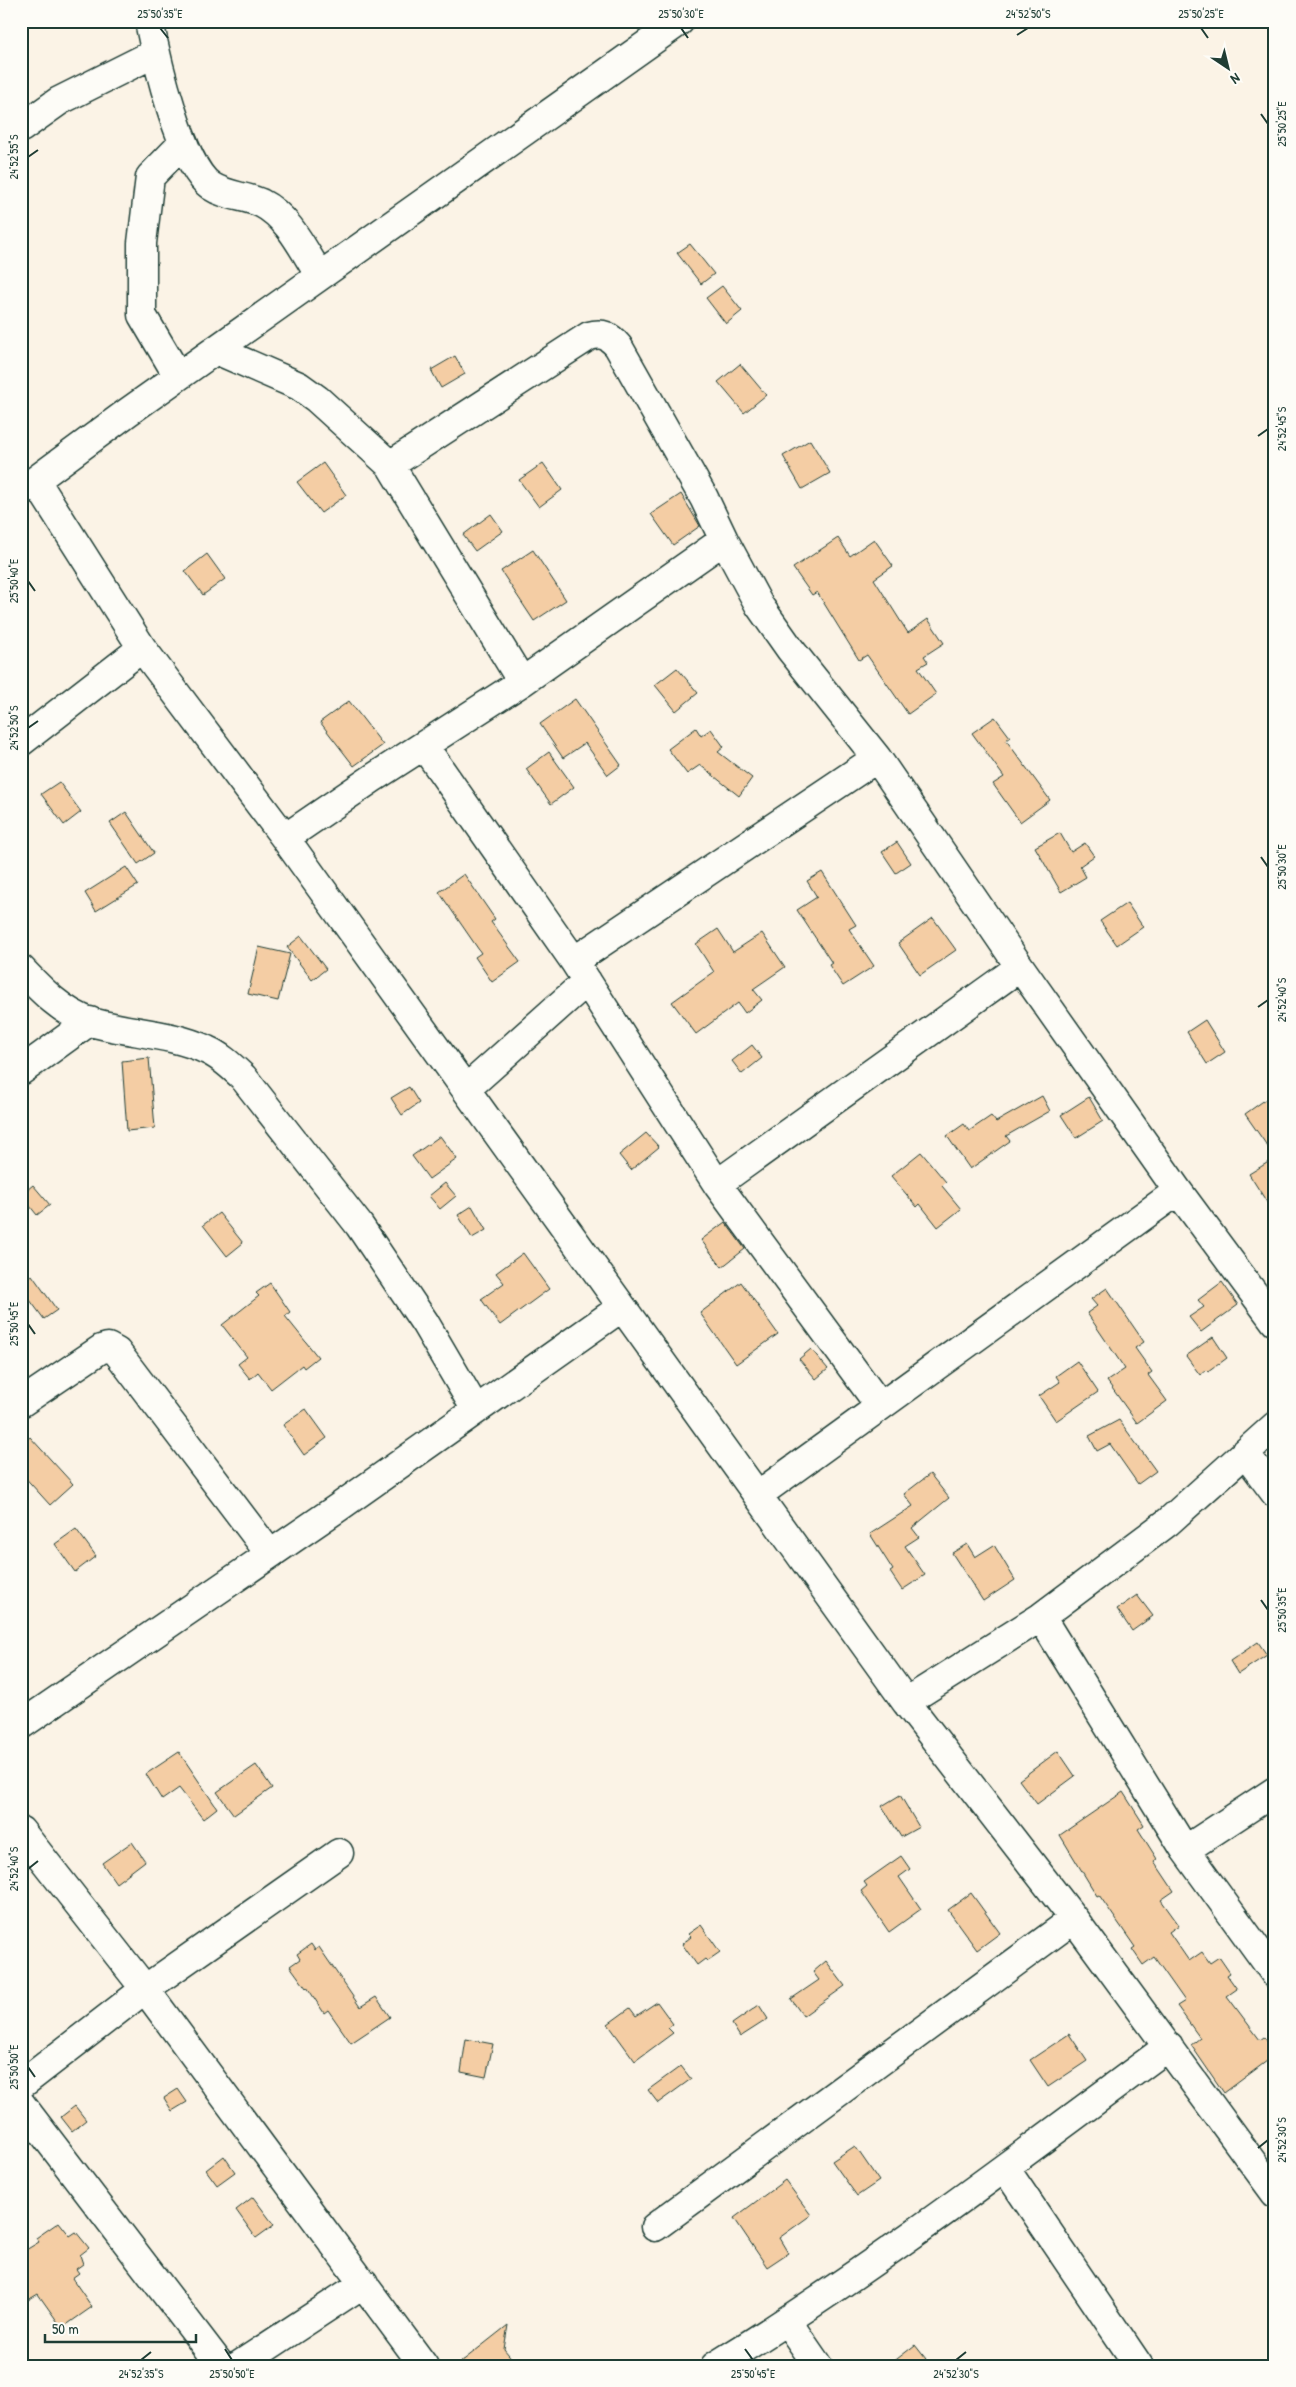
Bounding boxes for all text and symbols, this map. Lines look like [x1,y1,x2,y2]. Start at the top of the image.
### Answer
text: 25°50'35"E [137,5,183,22]
text: 25°50'30"E [658,5,704,22]
text: 24°52'50"S [1005,5,1051,22]
text: 25°50'25"E [1178,5,1224,22]
north arrow [1204,42,1254,92]
text: N [1227,69,1244,89]
text: 25°50'25"E [1273,101,1290,147]
text: 24°52'55"S [5,134,22,179]
text: 24°52'45"S [1273,406,1290,451]
text: 25°50'40"E [5,558,22,603]
text: 24°52'50"S [5,705,22,751]
text: 25°50'30"E [1273,844,1290,890]
text: 24°52'40"S [1273,977,1290,1022]
text: 25°50'45"E [5,1301,22,1346]
text: 25°50'35"E [1273,1587,1290,1633]
text: 24°52'40"S [5,1846,22,1891]
text: 25°50'50"E [5,2044,22,2090]
text: 24°52'30"S [1273,2117,1290,2163]
scale bar [45,2312,196,2344]
text: 50 m [52,2318,79,2339]
text: 24°52'35"S [118,2365,164,2382]
text: 25°50'50"E [209,2365,255,2382]
text: 25°50'45"E [731,2365,776,2382]
text: 24°52'30"S [933,2365,979,2382]

